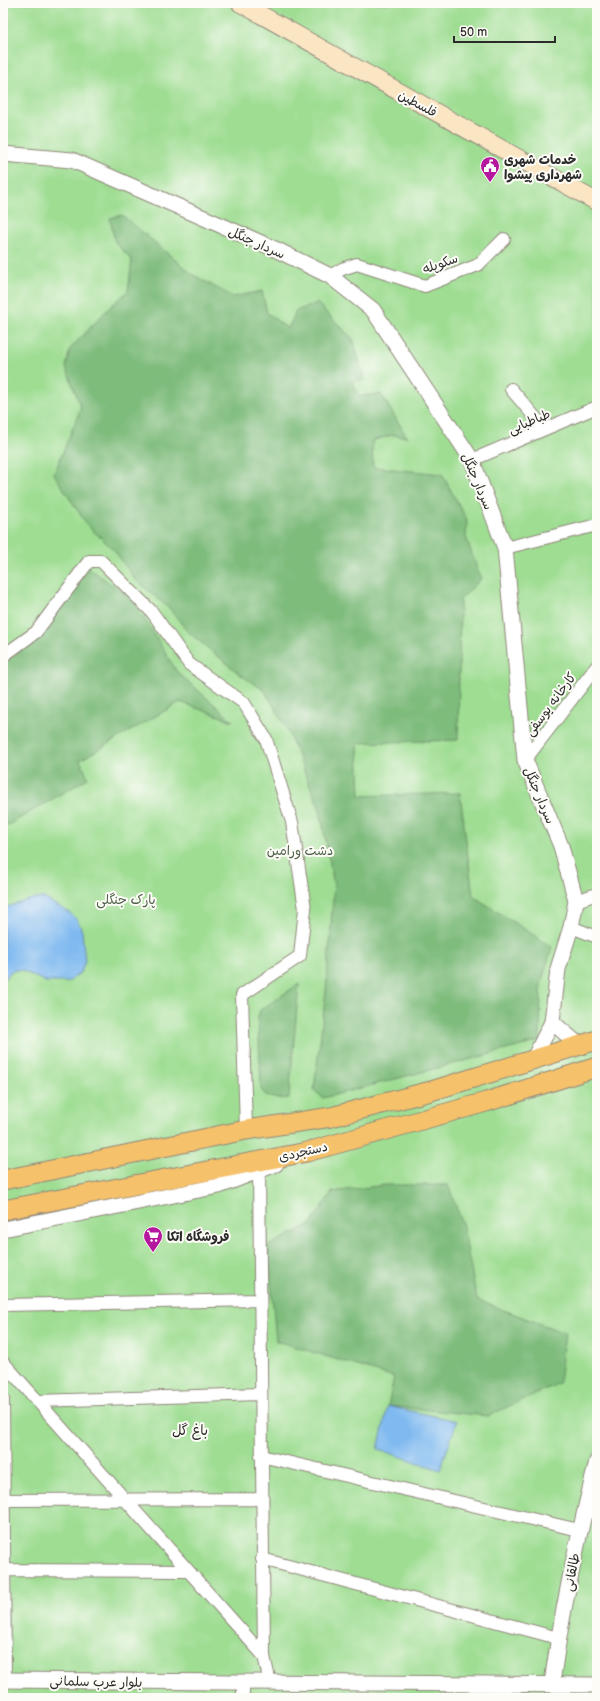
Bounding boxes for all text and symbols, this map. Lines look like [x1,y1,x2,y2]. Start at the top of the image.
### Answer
scale bar [454,18,555,44]
text: 50 m [460,25,487,40]
street label: فلسطین [395,87,440,121]
place label: خدمات شهری شهرداری پیشوا [504,152,582,183]
public building icon: خدمات شهری شهرداری پیشوا [479,155,501,183]
street label: سردار جنگل [226,223,287,262]
street label: سکوپله [421,250,460,277]
street label: طباطبایی [506,406,553,439]
street label: سردار جنگل [458,451,496,512]
street label: کارخانه یوسفی [522,669,581,740]
street label: سردار جنگل [520,765,558,826]
park label: دشت ورامین [267,843,333,860]
park label: پارک جنگلی [96,892,156,909]
street label: دستجردی [277,1139,329,1165]
supermarket icon: فروشگاه اتکا [142,1225,164,1253]
place label: فروشگاه اتکا [167,1228,229,1245]
district label: باغ گل [172,1422,208,1440]
street label: طالقانی [560,1552,585,1593]
street label: بلوار عرب سلمانی [50,1673,142,1692]

